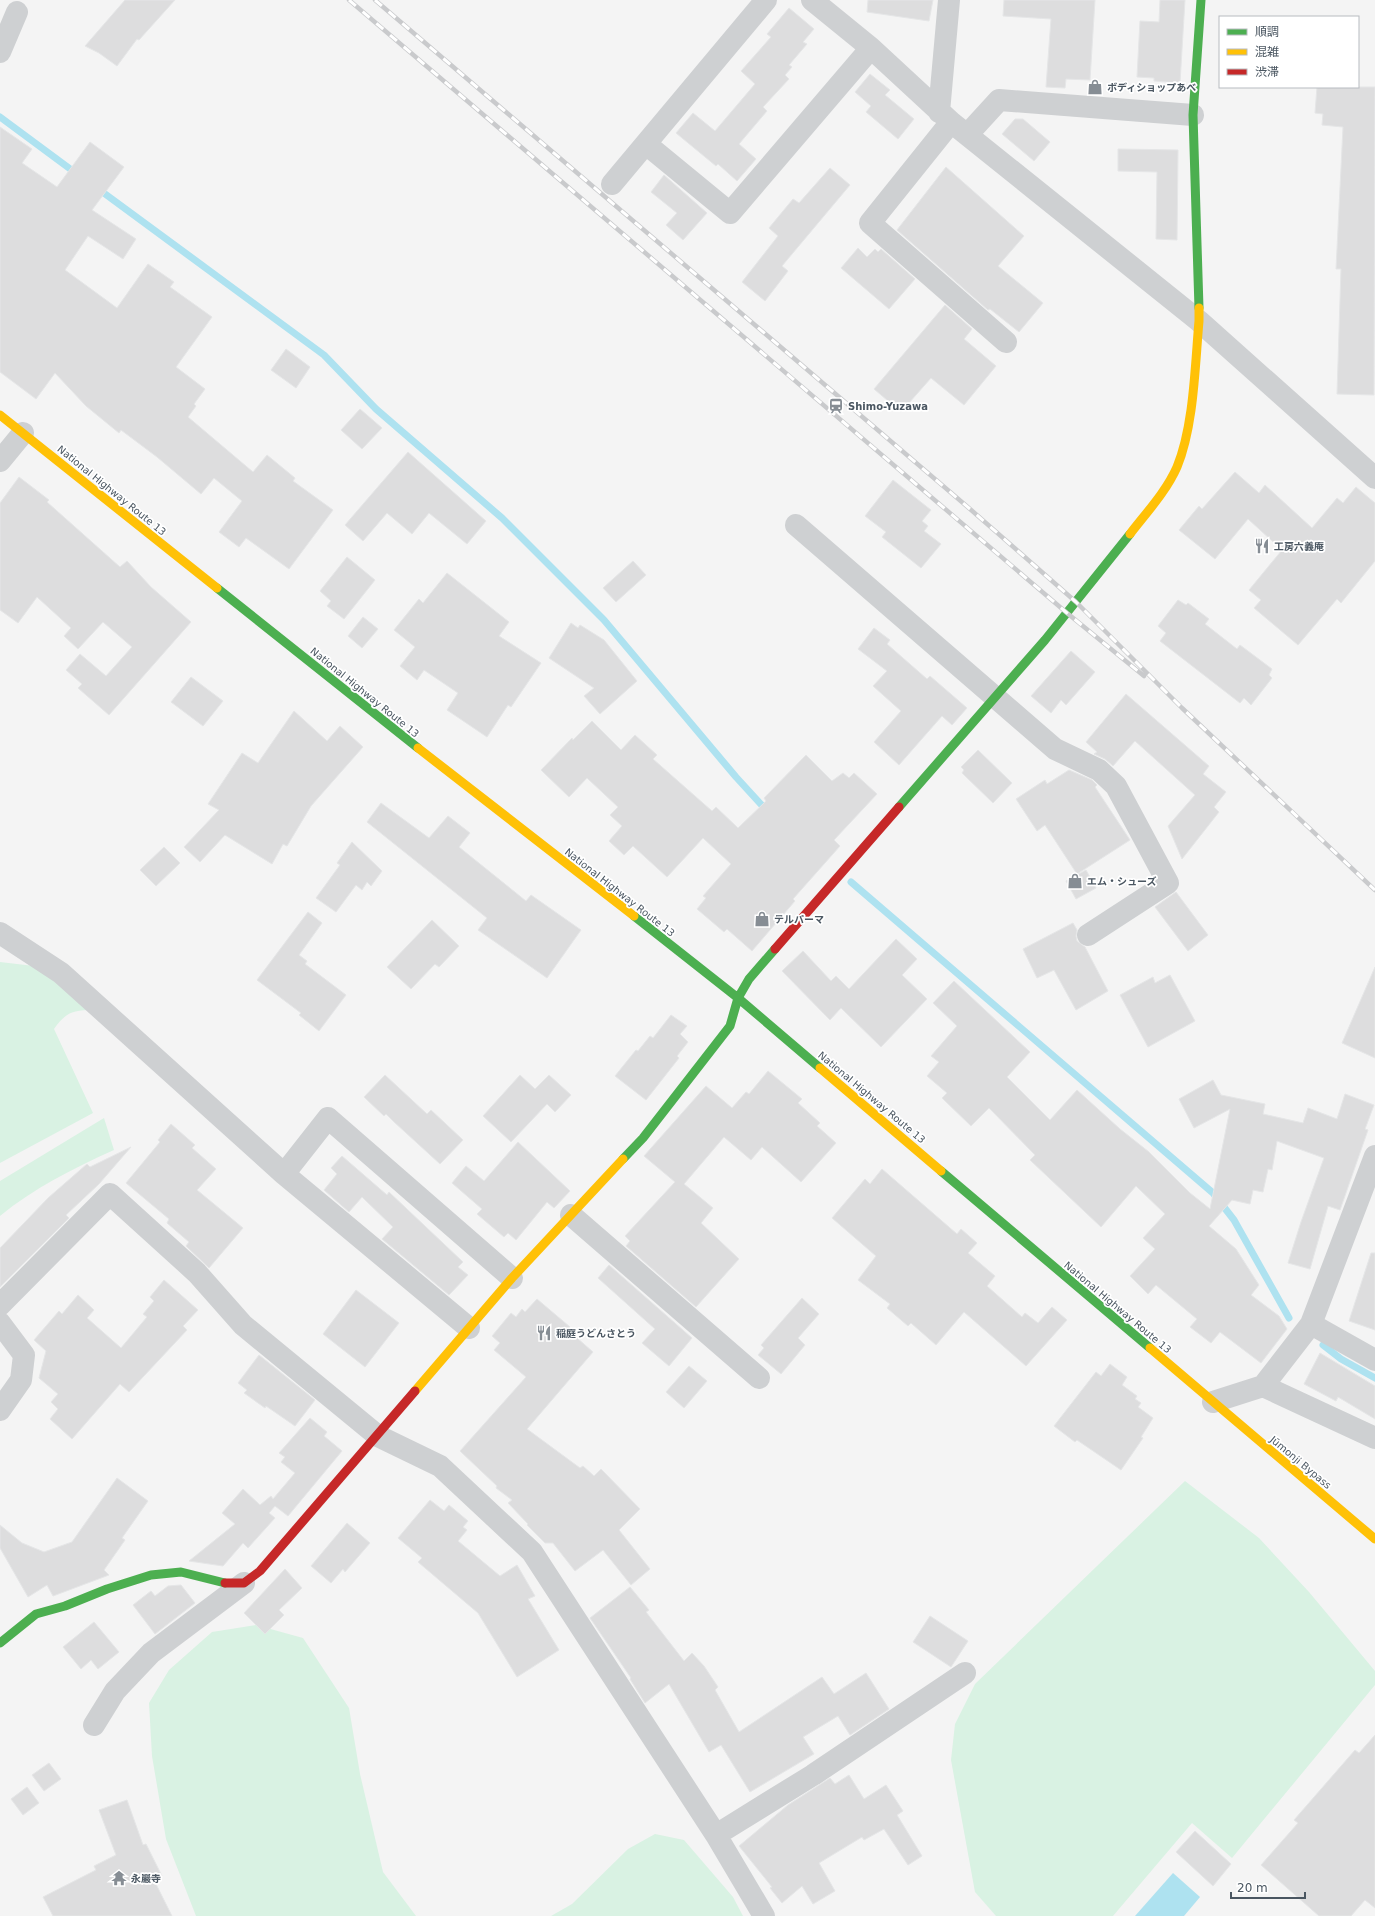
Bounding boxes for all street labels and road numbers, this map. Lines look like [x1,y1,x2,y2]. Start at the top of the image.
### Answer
street label: National Highway Route 13 [55,443,168,538]
street label: National Highway Route 13 [308,645,421,740]
street label: National Highway Route 13 [563,846,677,939]
street label: National Highway Route 13 [816,1049,927,1145]
street label: National Highway Route 13 [1062,1259,1173,1355]
street label: Jūmonji Bypass [1267,1433,1333,1491]

